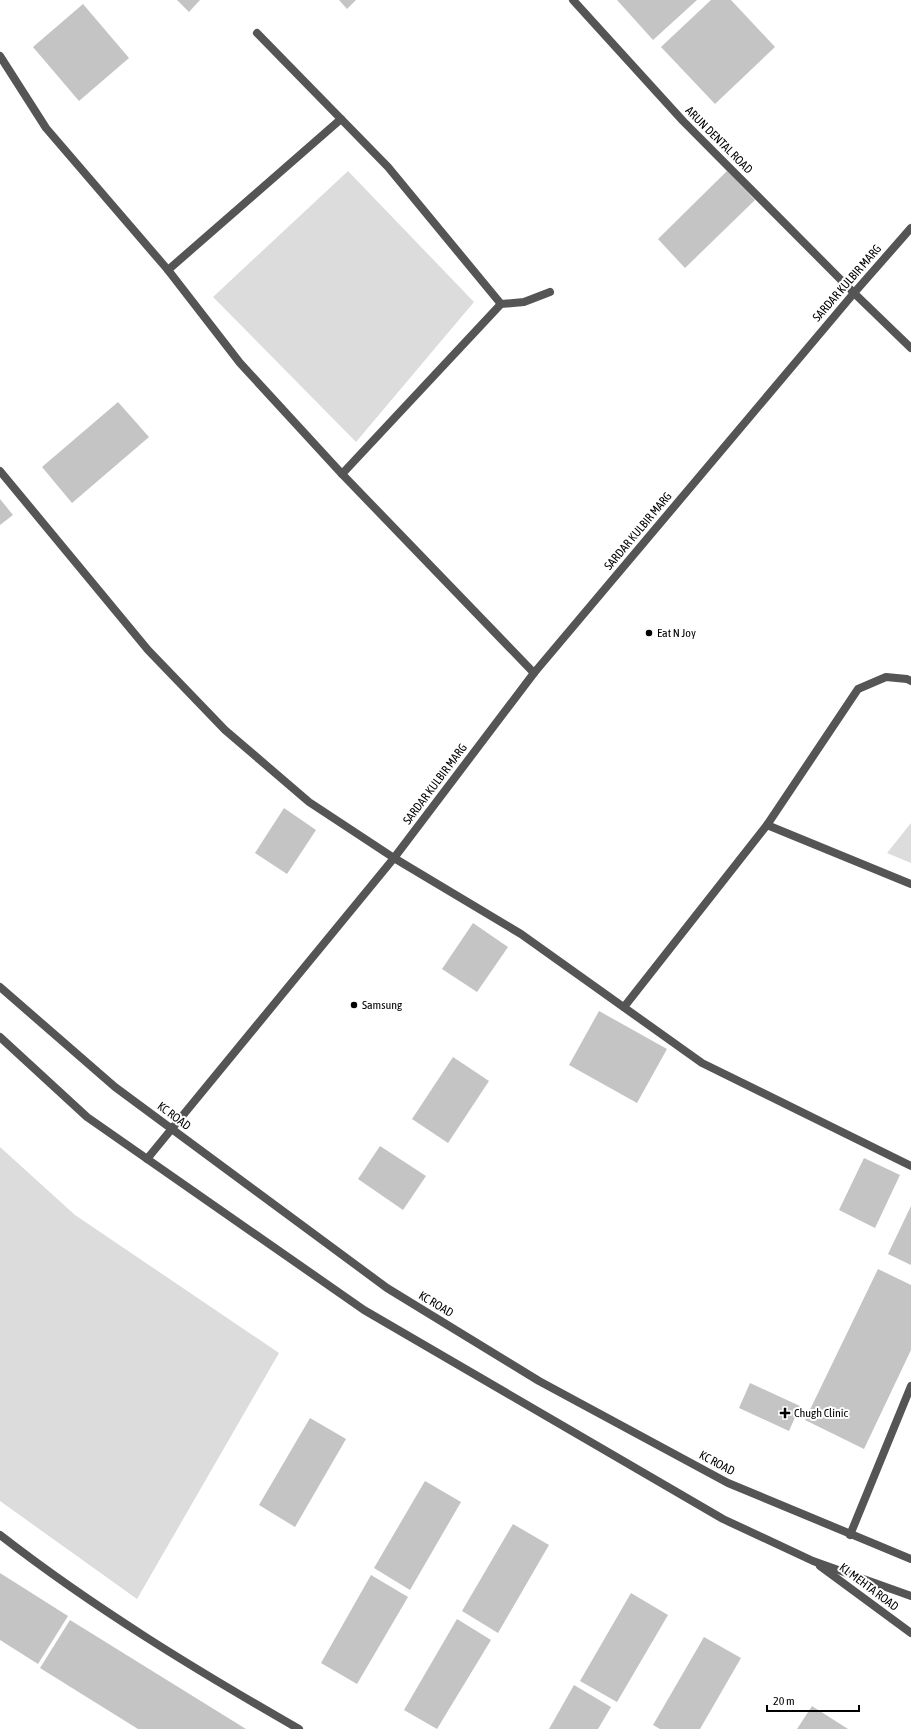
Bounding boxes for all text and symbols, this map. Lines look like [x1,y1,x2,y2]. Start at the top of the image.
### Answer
street label: ARUN DENTAL ROAD [683,104,756,177]
street label: SARDAR KULBIR MARG [810,242,884,324]
street label: SARDAR KULBIR MARG [601,489,675,573]
place label: Eat N Joy [657,626,696,640]
marker: Eat N Joy [644,628,654,638]
street label: SARDAR KULBIR MARG [400,741,470,827]
place label: Samsung [362,998,403,1012]
marker: Samsung [349,1000,359,1010]
street label: KC ROAD [155,1099,194,1133]
street label: KC ROAD [416,1288,456,1320]
place label: Chugh Clinic [794,1406,849,1420]
marker: Chugh Clinic [779,1407,791,1419]
street label: KC ROAD [697,1448,737,1478]
street label: KL MEHTA ROAD [837,1560,901,1614]
scale bar [767,1687,859,1713]
text: 20 m [773,1694,795,1708]

